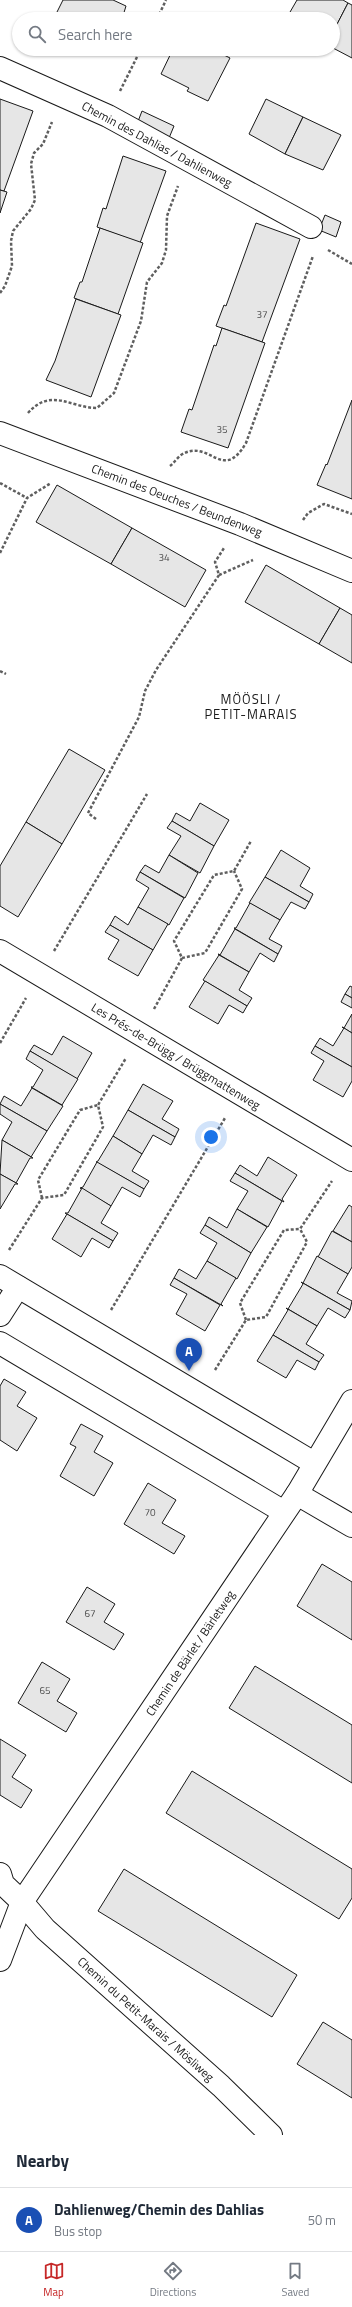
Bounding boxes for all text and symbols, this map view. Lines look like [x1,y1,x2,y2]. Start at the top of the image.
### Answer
search box [12,12,340,56]
icon: search [26,23,48,45]
text: Search here [58,23,132,46]
street label: Chemin des Dahlias / Dahlienweg [78,96,236,192]
house number: 37 [256,307,268,322]
house number: 35 [216,422,228,437]
street label: Chemin des Oeuches / Beundenweg [89,459,265,541]
house number: 34 [158,550,170,565]
district label: MÖÖSLI / PETIT-MARAIS [204,689,298,724]
street label: Les Prés-de-Brügg / Brüggmattenweg [88,998,264,1114]
your location [201,1127,221,1147]
pin: A [176,1338,202,1371]
house number: 70 [144,1505,156,1520]
street label: Chemin de Bärlet / Bärletweg [141,1586,239,1720]
house number: 67 [84,1606,96,1621]
house number: 65 [39,1683,51,1698]
street label: Chemin du Petit-Marais / Mösliweg [73,1952,219,2086]
text: Nearby [16,2148,69,2174]
text: Dahlienweg/Chemin des Dahlias [54,2198,264,2221]
text: A [25,2210,33,2230]
text: 50 m [308,2210,336,2230]
text: Bus stop [54,2221,102,2241]
tab: Map [43,2260,65,2300]
tab: Directions [150,2260,196,2300]
tab: Saved [281,2260,309,2300]

